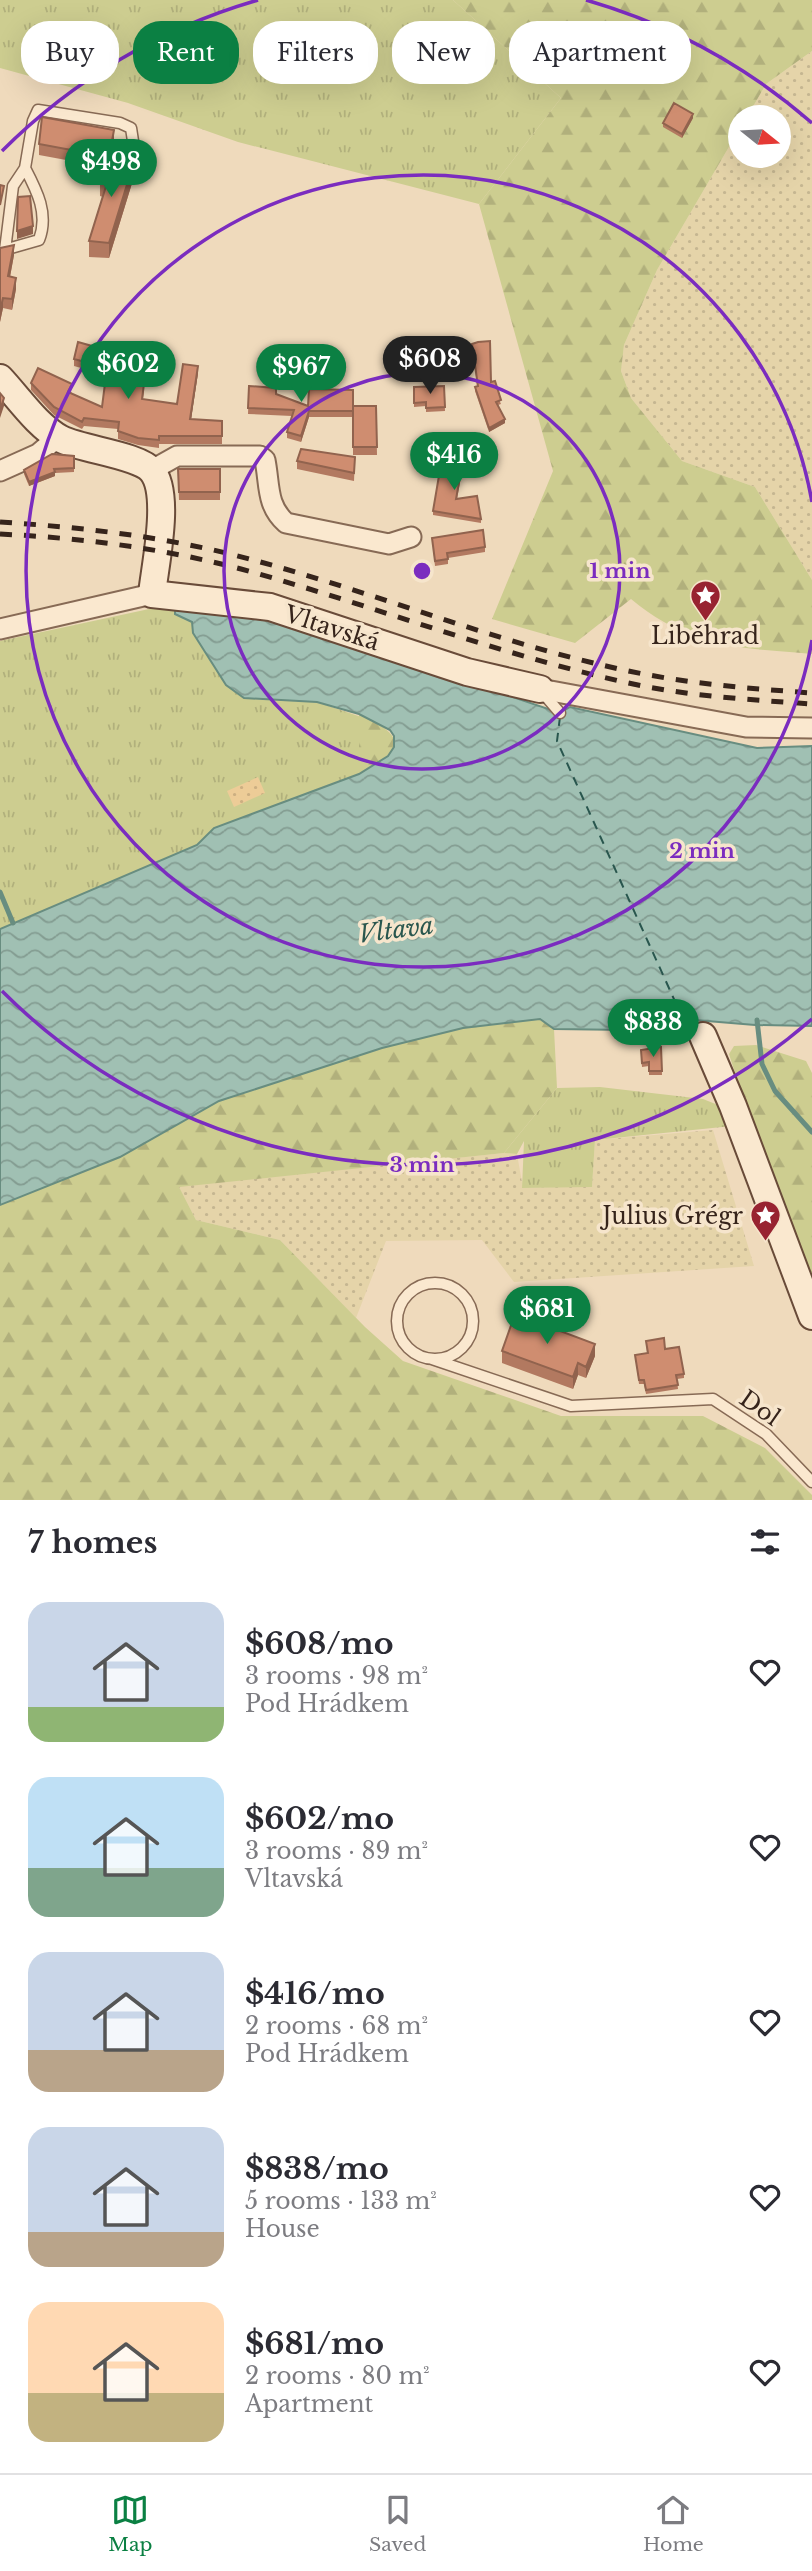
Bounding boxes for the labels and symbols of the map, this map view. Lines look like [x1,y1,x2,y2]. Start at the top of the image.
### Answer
north arrow [728,105,791,168]
pin: $498 [70,140,152,199]
pin: $608 [389,336,471,396]
pin: $602 [87,342,169,401]
pin: $967 [260,344,342,404]
pin: $416 [413,433,495,492]
text: 1 min [590,558,650,584]
centre of rings [410,559,434,583]
place icon: Liběhrad [688,578,722,622]
street label: Vltavská [280,599,383,657]
place label: Liběhrad [651,622,759,650]
text: 2 min [669,838,735,864]
water label: Vltava [357,911,435,948]
pin: $838 [612,1000,694,1059]
text: 3 min [389,1152,455,1178]
place icon: Julius Grégr [749,1199,783,1243]
place label: Julius Grégr [600,1202,743,1230]
pin: $681 [506,1286,588,1346]
street label: Dol [734,1384,786,1432]

